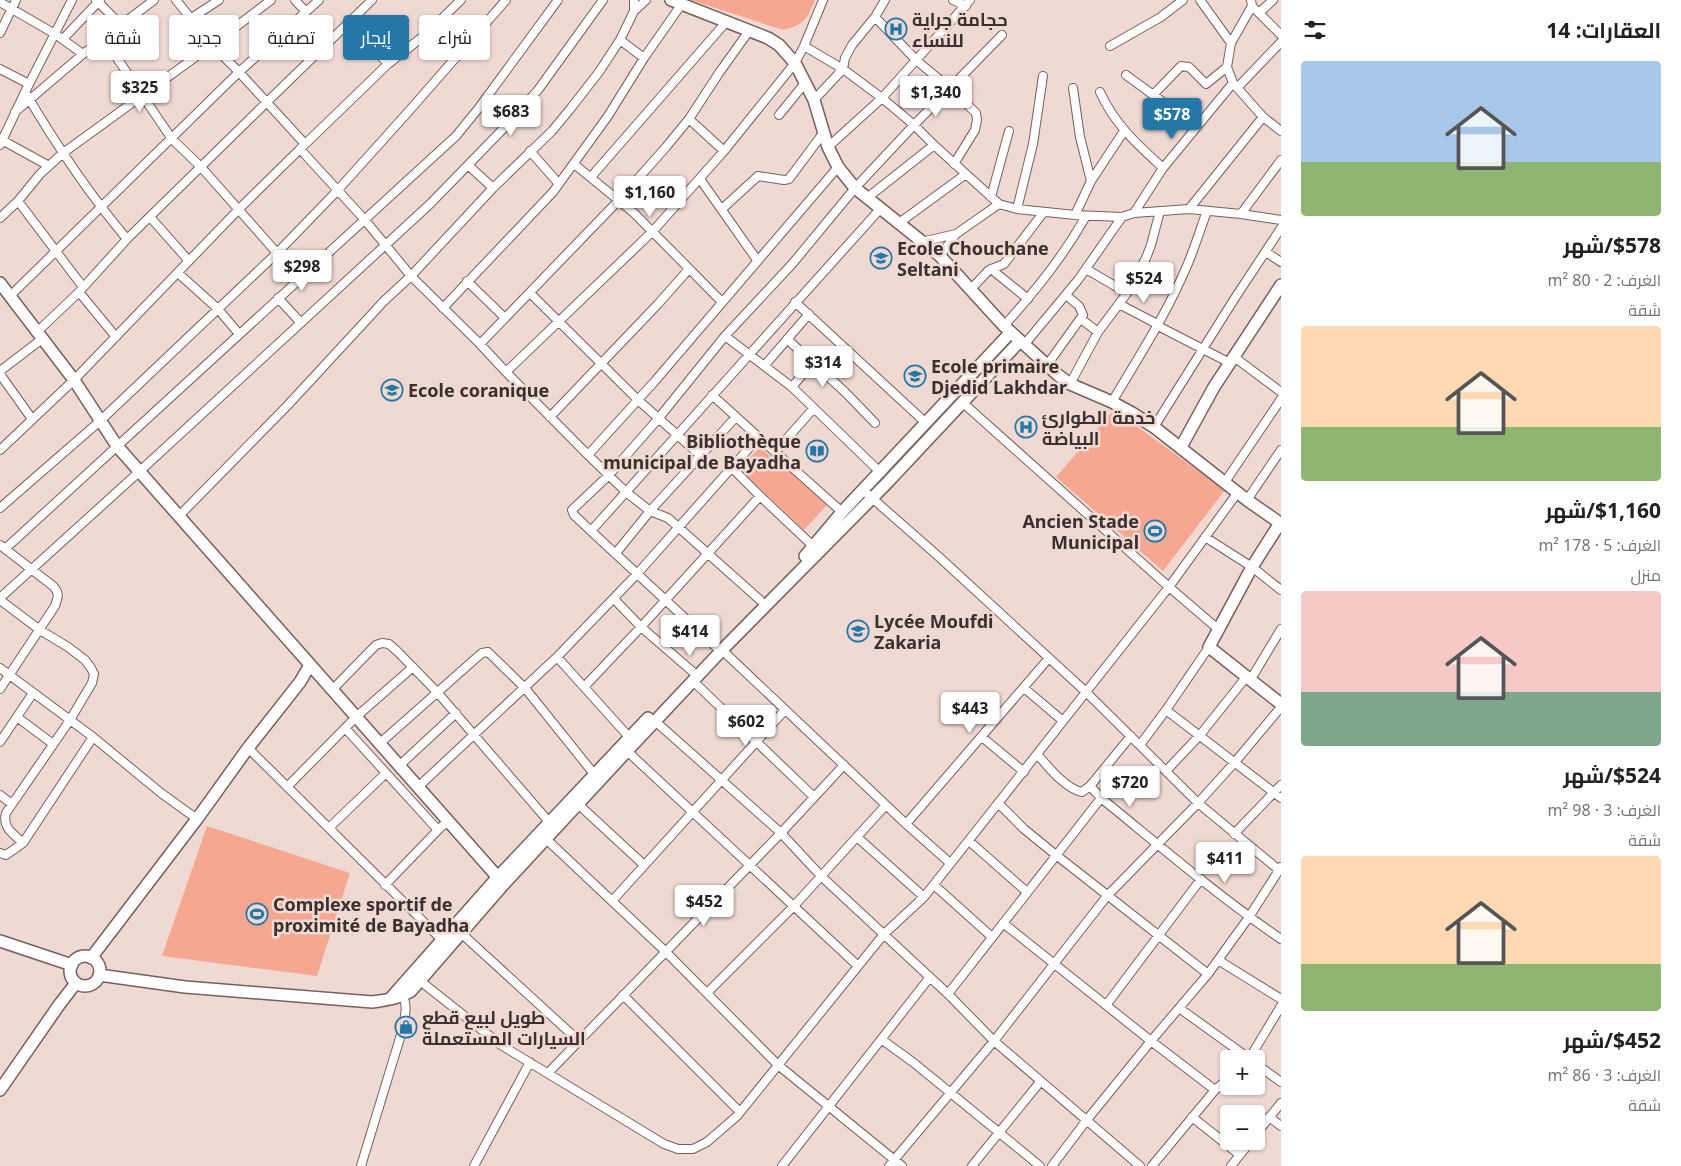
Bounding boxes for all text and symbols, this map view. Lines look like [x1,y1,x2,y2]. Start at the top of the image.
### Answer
place label: حجامة جراية للنساء [912,7,1008,52]
chip: شقة [87,15,159,60]
chip: جديد [169,15,239,60]
chip: تصفية [249,15,333,60]
chip: إيجار [343,15,409,60]
chip: شراء [419,15,490,60]
icon: filters [1301,16,1329,44]
text: العقارات: 14 [1546,16,1661,44]
hospital icon: حجامة جراية للنساء [884,17,908,41]
pin: $325 [110,70,170,113]
text: $325 [122,76,158,98]
pin: $1,340 [895,76,977,118]
text: $1,340 [911,81,961,103]
icon: home [1436,93,1526,183]
pin: $683 [481,94,541,137]
pin: $578 [1142,98,1202,140]
text: $683 [493,100,529,122]
text: $578 [1154,103,1190,125]
pin: $1,160 [609,176,691,218]
text: $1,160 [625,181,675,203]
text: $578/شهر [1563,231,1661,259]
place label: Ecole Chouchane Seltani [897,236,1049,281]
school or university icon: Ecole Chouchane Seltani [869,246,893,270]
pin: $298 [272,250,332,292]
text: $298 [284,255,320,277]
pin: $524 [1114,262,1174,304]
text: $524 [1126,267,1162,289]
text: الغرف: 2 · 80 m² [1548,269,1661,291]
text: شقة [1628,299,1661,321]
pin: $314 [793,346,853,388]
text: $314 [805,351,841,373]
place label: Ecole primaire Djedid Lakhdar [931,354,1067,399]
icon: home [1436,358,1526,448]
school or university icon: Ecole primaire Djedid Lakhdar [903,364,927,388]
school or university icon: Ecole coranique [380,378,404,402]
place label: Ecole coranique [408,378,549,402]
place label: خدمة الطوارئ البياضة [1042,405,1156,450]
hospital icon: خدمة الطوارئ البياضة [1014,415,1038,439]
place label: Bibliothèque municipal de Bayadha [603,429,801,474]
library icon: Bibliothèque municipal de Bayadha [805,439,829,463]
text: $1,160/شهر [1545,496,1661,524]
place label: Ancien Stade Municipal [1022,509,1139,554]
sports icon: Ancien Stade Municipal [1143,519,1167,543]
text: الغرف: 5 · 178 m² [1538,534,1661,556]
text: منزل [1631,564,1661,586]
place label: Lycée Moufdi Zakaria [874,609,993,654]
pin: $414 [660,614,720,657]
school or university icon: Lycée Moufdi Zakaria [846,619,870,643]
text: $414 [672,620,708,642]
icon: home [1436,623,1526,713]
pin: $443 [940,692,1000,734]
text: $443 [952,697,988,719]
pin: $602 [716,704,776,747]
text: $602 [728,710,764,732]
text: $524/شهر [1563,761,1661,789]
pin: $720 [1100,766,1160,808]
text: $720 [1112,771,1148,793]
text: الغرف: 3 · 98 m² [1548,799,1661,821]
text: شقة [1628,829,1661,851]
pin: $411 [1195,842,1255,884]
text: $411 [1207,847,1243,869]
pin: $452 [674,884,734,927]
icon: home [1436,888,1526,978]
text: $452 [686,890,722,912]
place label: Complexe sportif de proximité de Bayadha [273,892,469,937]
sports icon: Complexe sportif de proximité de Bayadha [245,902,269,926]
place label: طويل لبيع قطع السيارات المستعملة [422,1005,586,1050]
shop icon: طويل لبيع قطع السيارات المستعملة [394,1015,418,1039]
text: $452/شهر [1563,1026,1661,1054]
map controls [1220,1050,1265,1150]
button: + [1220,1050,1265,1095]
text: الغرف: 3 · 86 m² [1548,1064,1661,1086]
text: شقة [1628,1094,1661,1116]
button: − [1220,1105,1265,1150]

